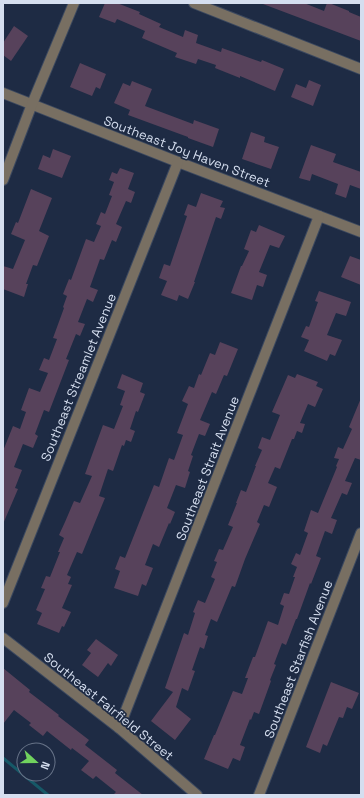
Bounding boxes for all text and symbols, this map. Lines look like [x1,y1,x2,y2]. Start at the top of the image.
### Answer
street label: Southeast Joy Haven Street [101,112,272,191]
street label: Southeast Streamlet Avenue [37,291,120,464]
street label: Southeast Strait Avenue [172,394,243,543]
street label: Southeast Starfish Avenue [260,578,336,741]
street label: Southeast Fairfield Street [40,649,177,764]
north arrow [16,742,56,782]
text: N [37,760,53,772]

